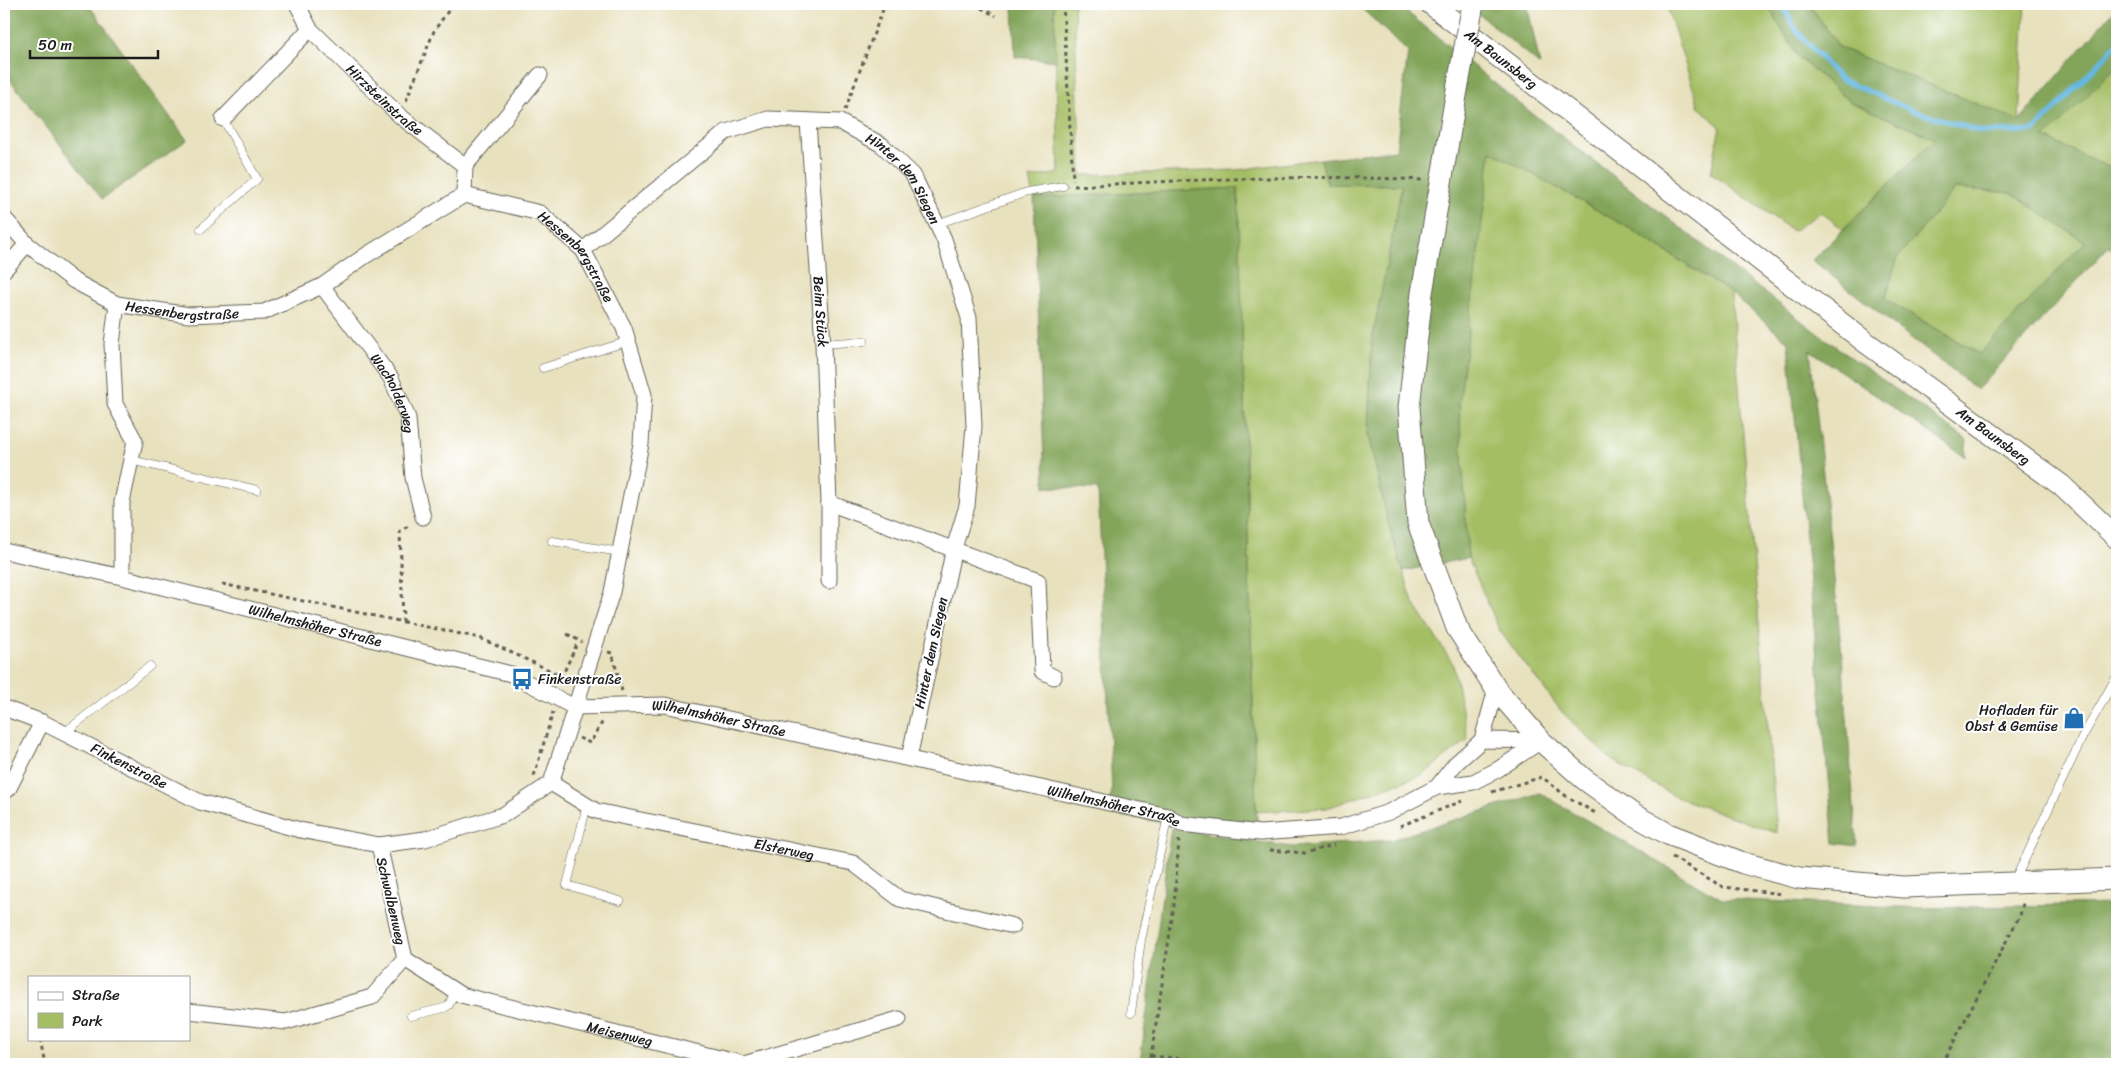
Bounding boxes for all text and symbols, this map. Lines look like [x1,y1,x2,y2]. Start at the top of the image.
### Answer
street label: Am Baunsberg [1458,21,1543,95]
scale bar [30,28,158,60]
text: 50 m [38,32,73,58]
street label: Hirzsteinstraße [340,57,429,142]
street label: Hinter dem Siegen [861,126,948,229]
street label: Hessenbergstraße [532,204,621,307]
street label: Beim Stück [806,275,836,348]
street label: Hessenbergstraße [124,293,240,328]
street label: Wacholderweg [364,348,422,434]
street label: Am Baunsberg [1950,399,2036,472]
street label: Hinter dem Siegen [907,594,955,711]
street label: Wilhelmshöher Straße [246,597,385,654]
bus stop icon: Finkenstraße [509,666,535,692]
place label: Finkenstraße [538,667,621,692]
street label: Wilhelmshöher Straße [652,692,788,744]
place label: Hofladen für Obst & Gemüse [1965,698,2059,739]
shop icon: Hofladen für Obst & Gemüse [2061,705,2087,731]
street label: Finkenstraße [86,736,172,796]
street label: Wilhelmshöher Straße [1045,777,1186,834]
street label: Elsterweg [752,831,816,867]
street label: Schwalbenweg [369,855,413,947]
legend [28,976,190,1040]
text: Straße [72,982,120,1008]
text: Park [72,1008,103,1034]
street label: Meisenweg [584,1014,655,1054]

